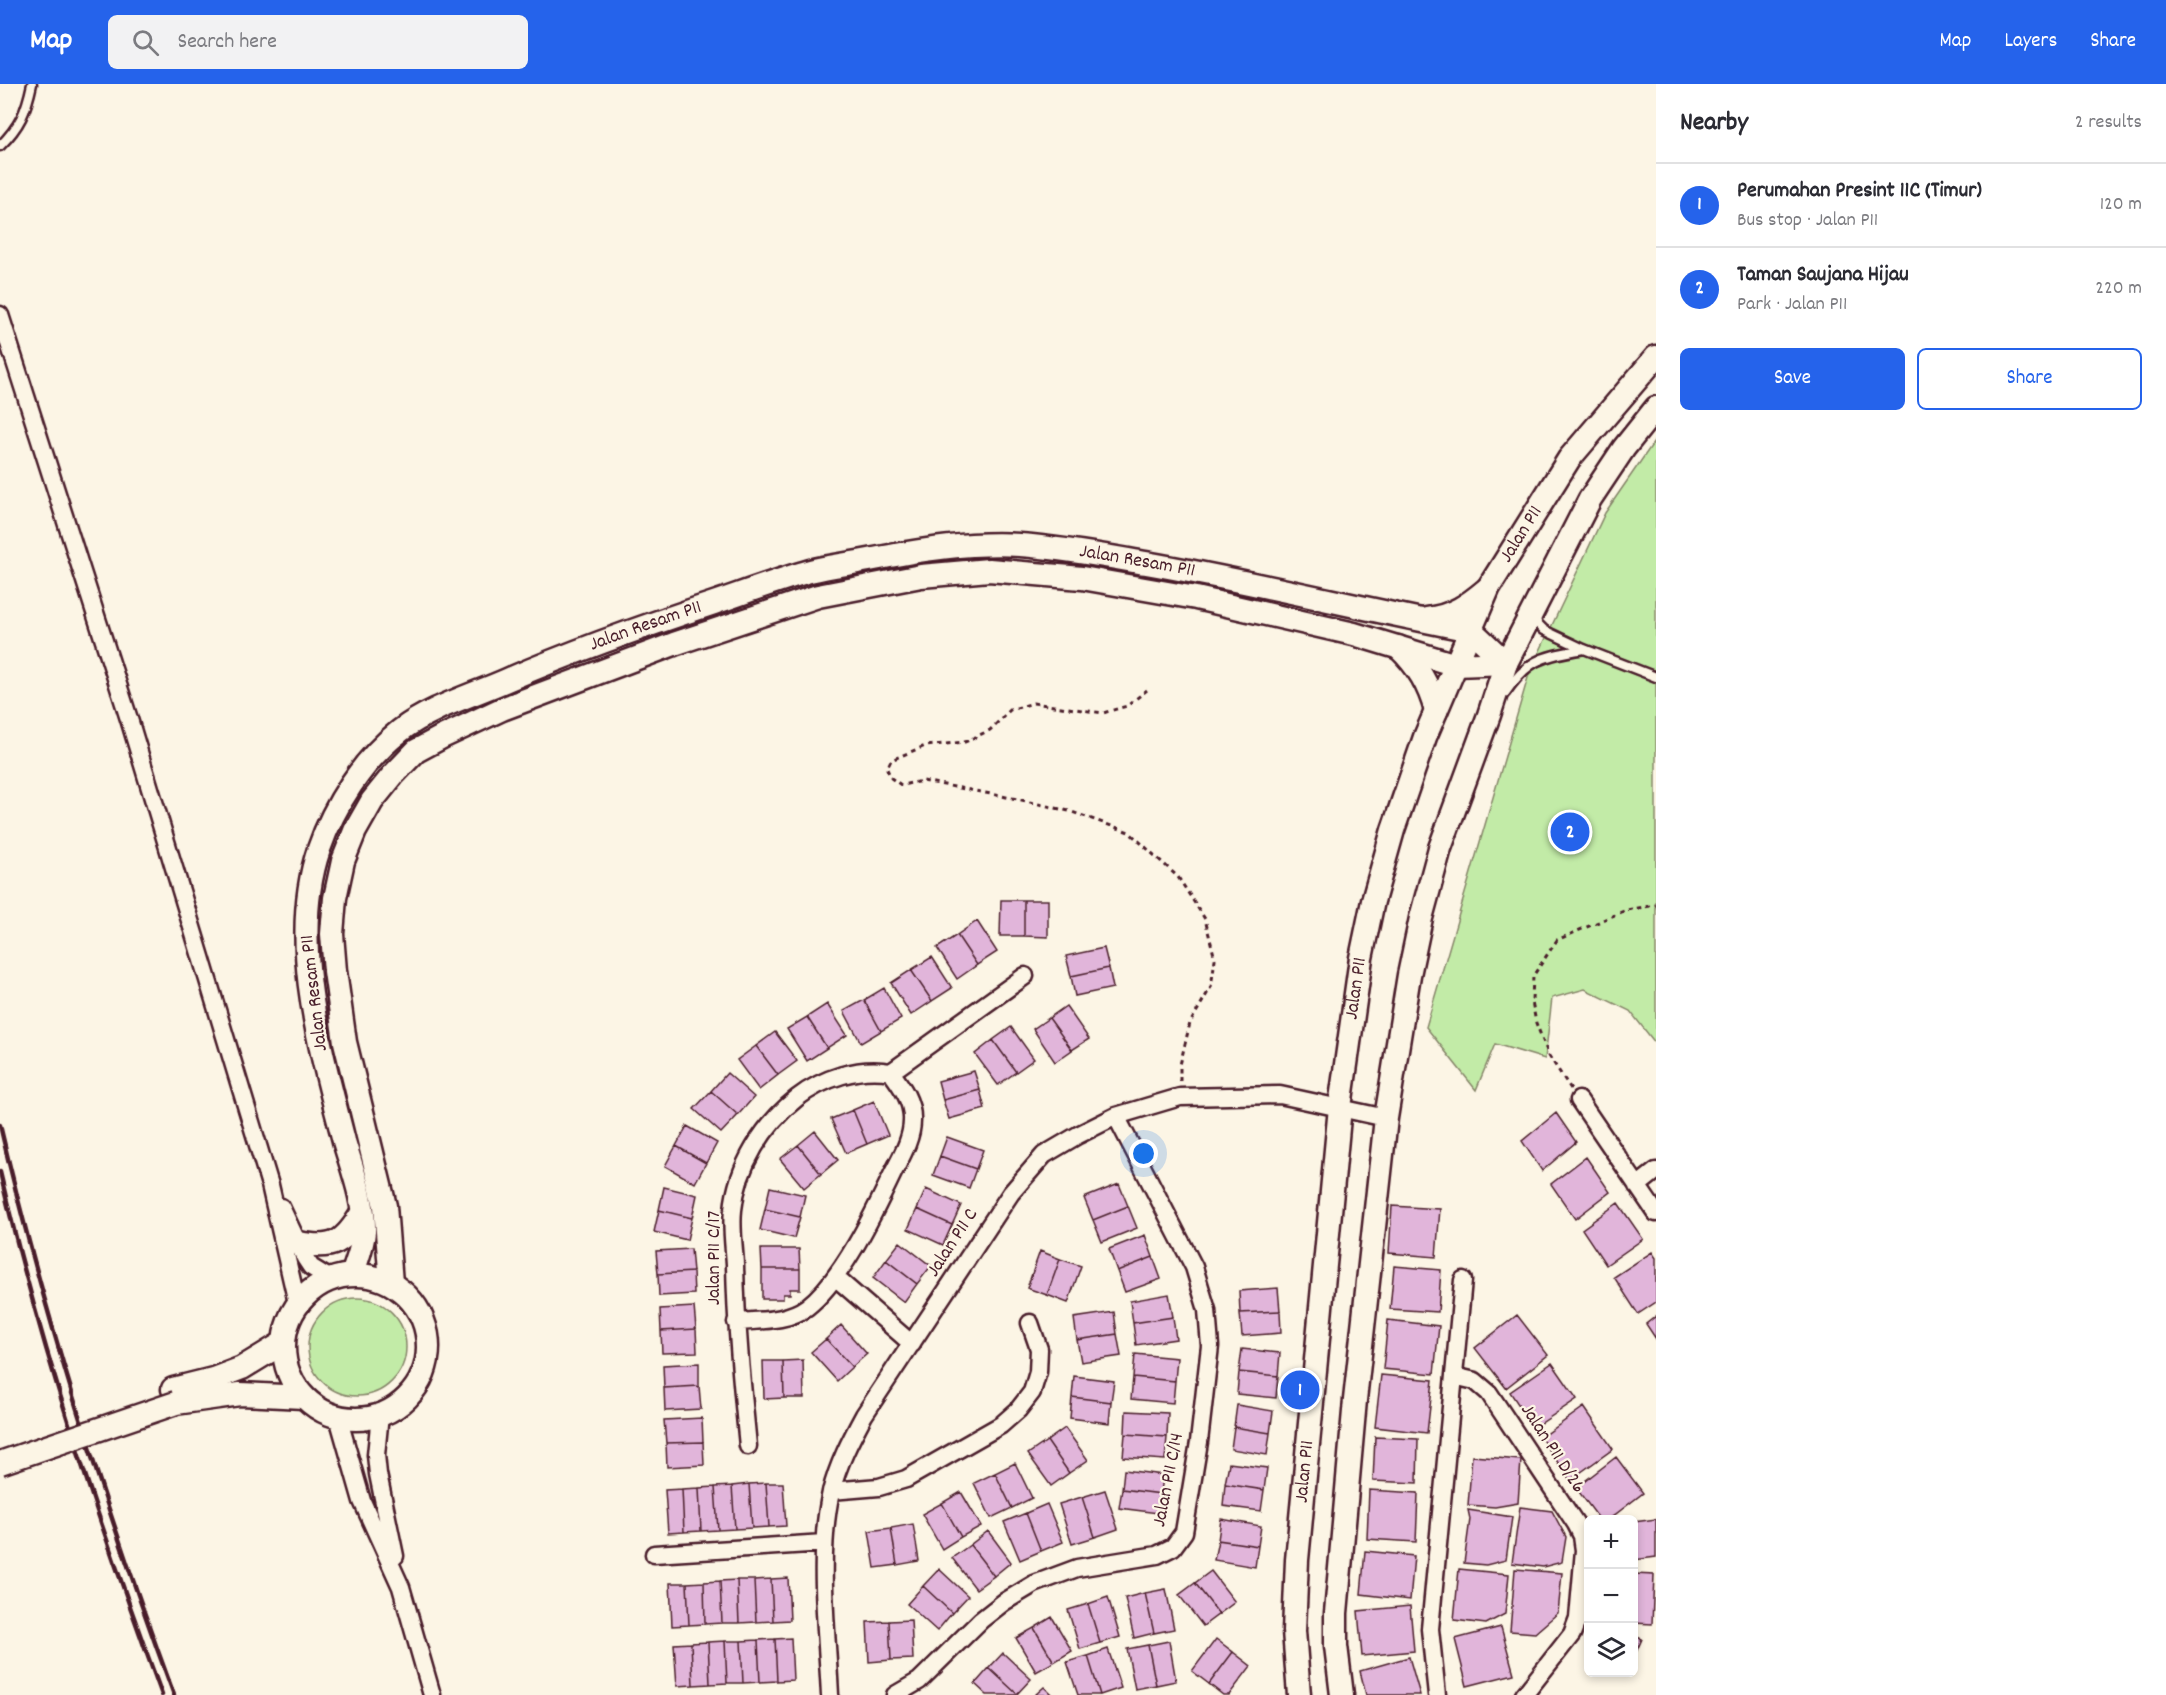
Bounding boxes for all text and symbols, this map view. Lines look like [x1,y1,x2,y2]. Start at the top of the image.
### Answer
search box [108,15,528,69]
text: Map [30,22,72,62]
icon: search [129,26,162,59]
text: Search here [177,27,277,58]
text: Map [1940,27,1971,57]
text: Layers [2004,27,2057,57]
text: Share [2090,27,2136,57]
text: Nearby [1680,105,1748,142]
text: 2 results [2075,109,2142,137]
text: Perumahan Presint 11C (Timur) [1737,176,1982,207]
text: 1 [1697,191,1702,219]
text: 120 m [2100,191,2142,219]
text: Bus stop · Jalan P11 [1737,207,1878,235]
text: Taman Saujana Hijau [1737,260,1909,291]
text: 2 [1695,275,1704,303]
text: 220 m [2095,275,2142,303]
text: Park · Jalan P11 [1737,291,1847,319]
button: Save [1680,348,1905,410]
button: Share [1917,348,2142,410]
street label: Jalan P11 [1493,501,1550,569]
street label: Jalan Resam P11 [1077,538,1198,586]
street label: Jalan Resam P11 [586,594,706,659]
pin: 2 [1550,810,1590,855]
street label: Jalan Resam P11 [294,933,336,1053]
street label: Jalan P11 [1338,956,1375,1021]
your location [1129,1139,1158,1168]
street label: Jalan P11 C [920,1203,986,1283]
street label: Jalan P11 C/17 [701,1211,729,1305]
pin: 1 [1280,1368,1320,1412]
street label: Jalan P11 D/26 [1513,1399,1591,1499]
street label: Jalan P11 C/14 [1146,1431,1192,1529]
street label: Jalan P11 [1288,1439,1322,1504]
map controls [1584,1515,1638,1677]
button: + [1584,1515,1638,1569]
button: − [1584,1569,1638,1623]
button: layers [1584,1623,1638,1677]

